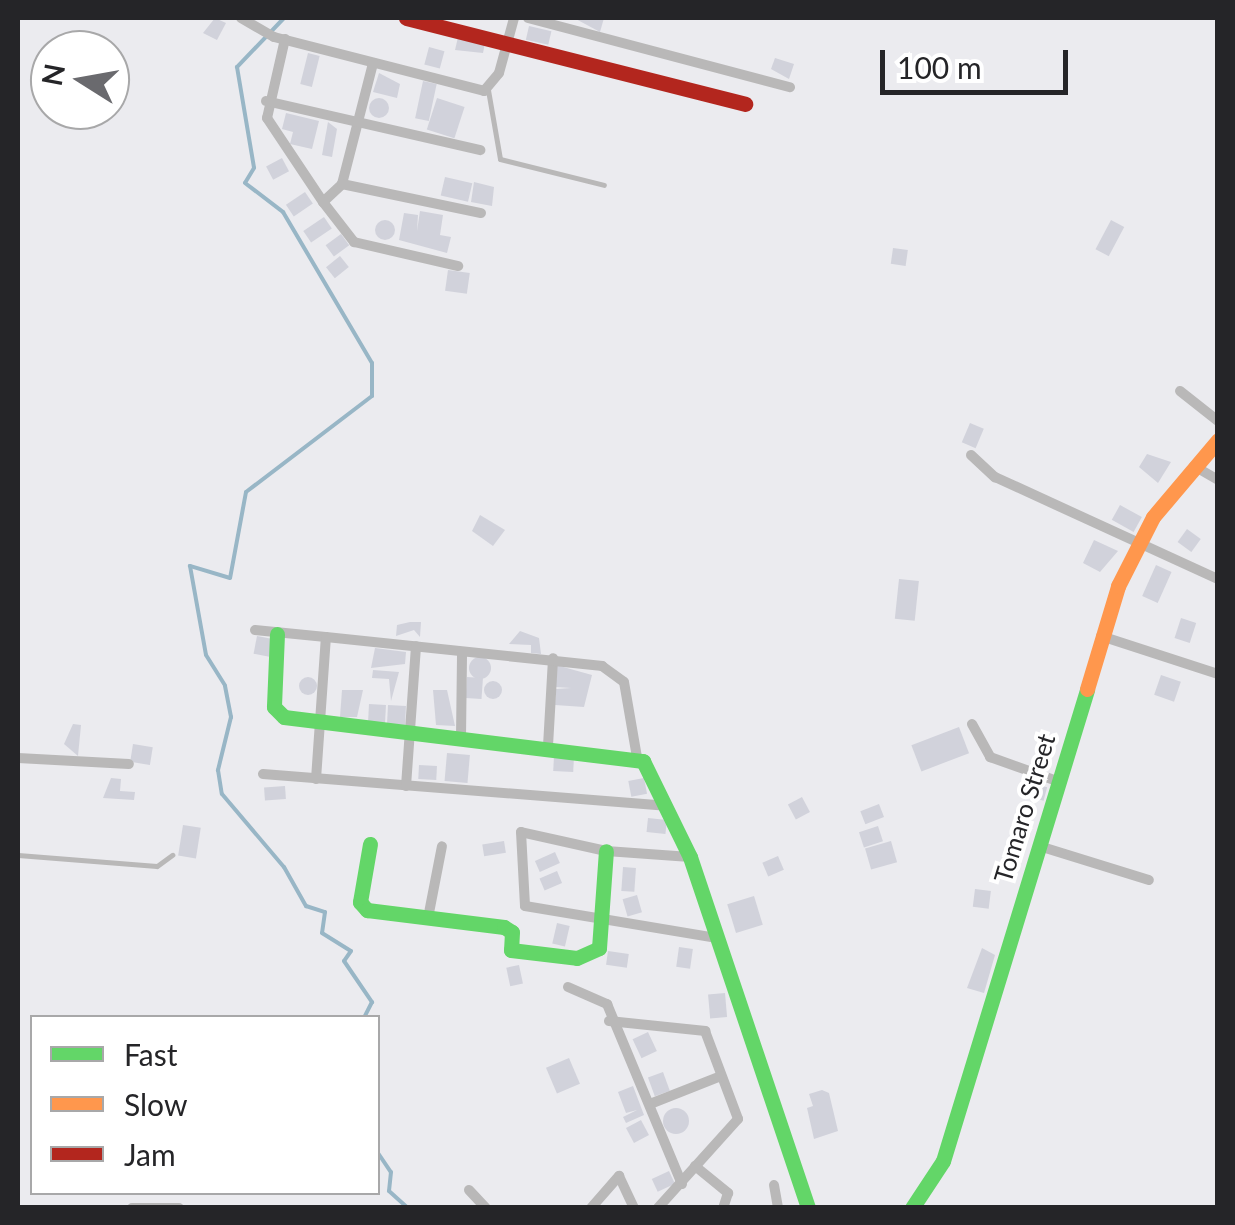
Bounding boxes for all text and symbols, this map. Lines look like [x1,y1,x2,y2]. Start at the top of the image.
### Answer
north arrow [30,30,130,130]
scale bar [885,30,1072,92]
text: 100 m [897,49,982,85]
text: N [34,61,71,88]
street label: Tomaro Street [987,730,1061,886]
legend [30,1015,380,1195]
text: Fast [124,1036,178,1072]
text: Slow [124,1086,187,1122]
text: Jam [124,1136,176,1172]

